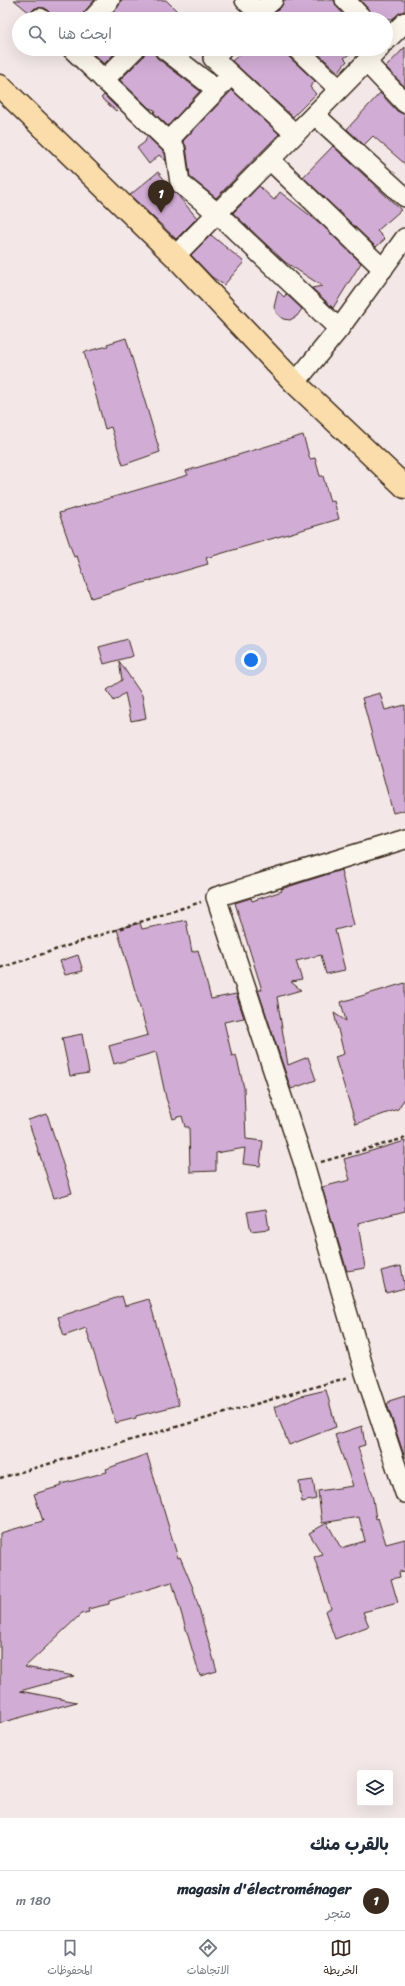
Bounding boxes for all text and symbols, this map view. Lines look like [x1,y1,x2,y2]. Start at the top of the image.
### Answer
search box [12,12,393,56]
text: ابحث هنا [58,21,112,47]
icon: search [26,23,48,45]
pin: 1 [148,180,174,213]
your location [241,650,261,670]
map controls [357,1770,393,1806]
button: layers [357,1770,393,1806]
text: بالقرب منك [310,1829,389,1859]
text: magasin d'électroménager [177,1876,351,1902]
text: 180 m [16,1889,51,1912]
text: 1 [373,1889,379,1912]
text: متجر [326,1902,351,1925]
tab: المحفوظات [47,1937,92,1980]
tab: الاتجاهات [187,1937,229,1980]
tab: الخريطة [324,1937,358,1980]

